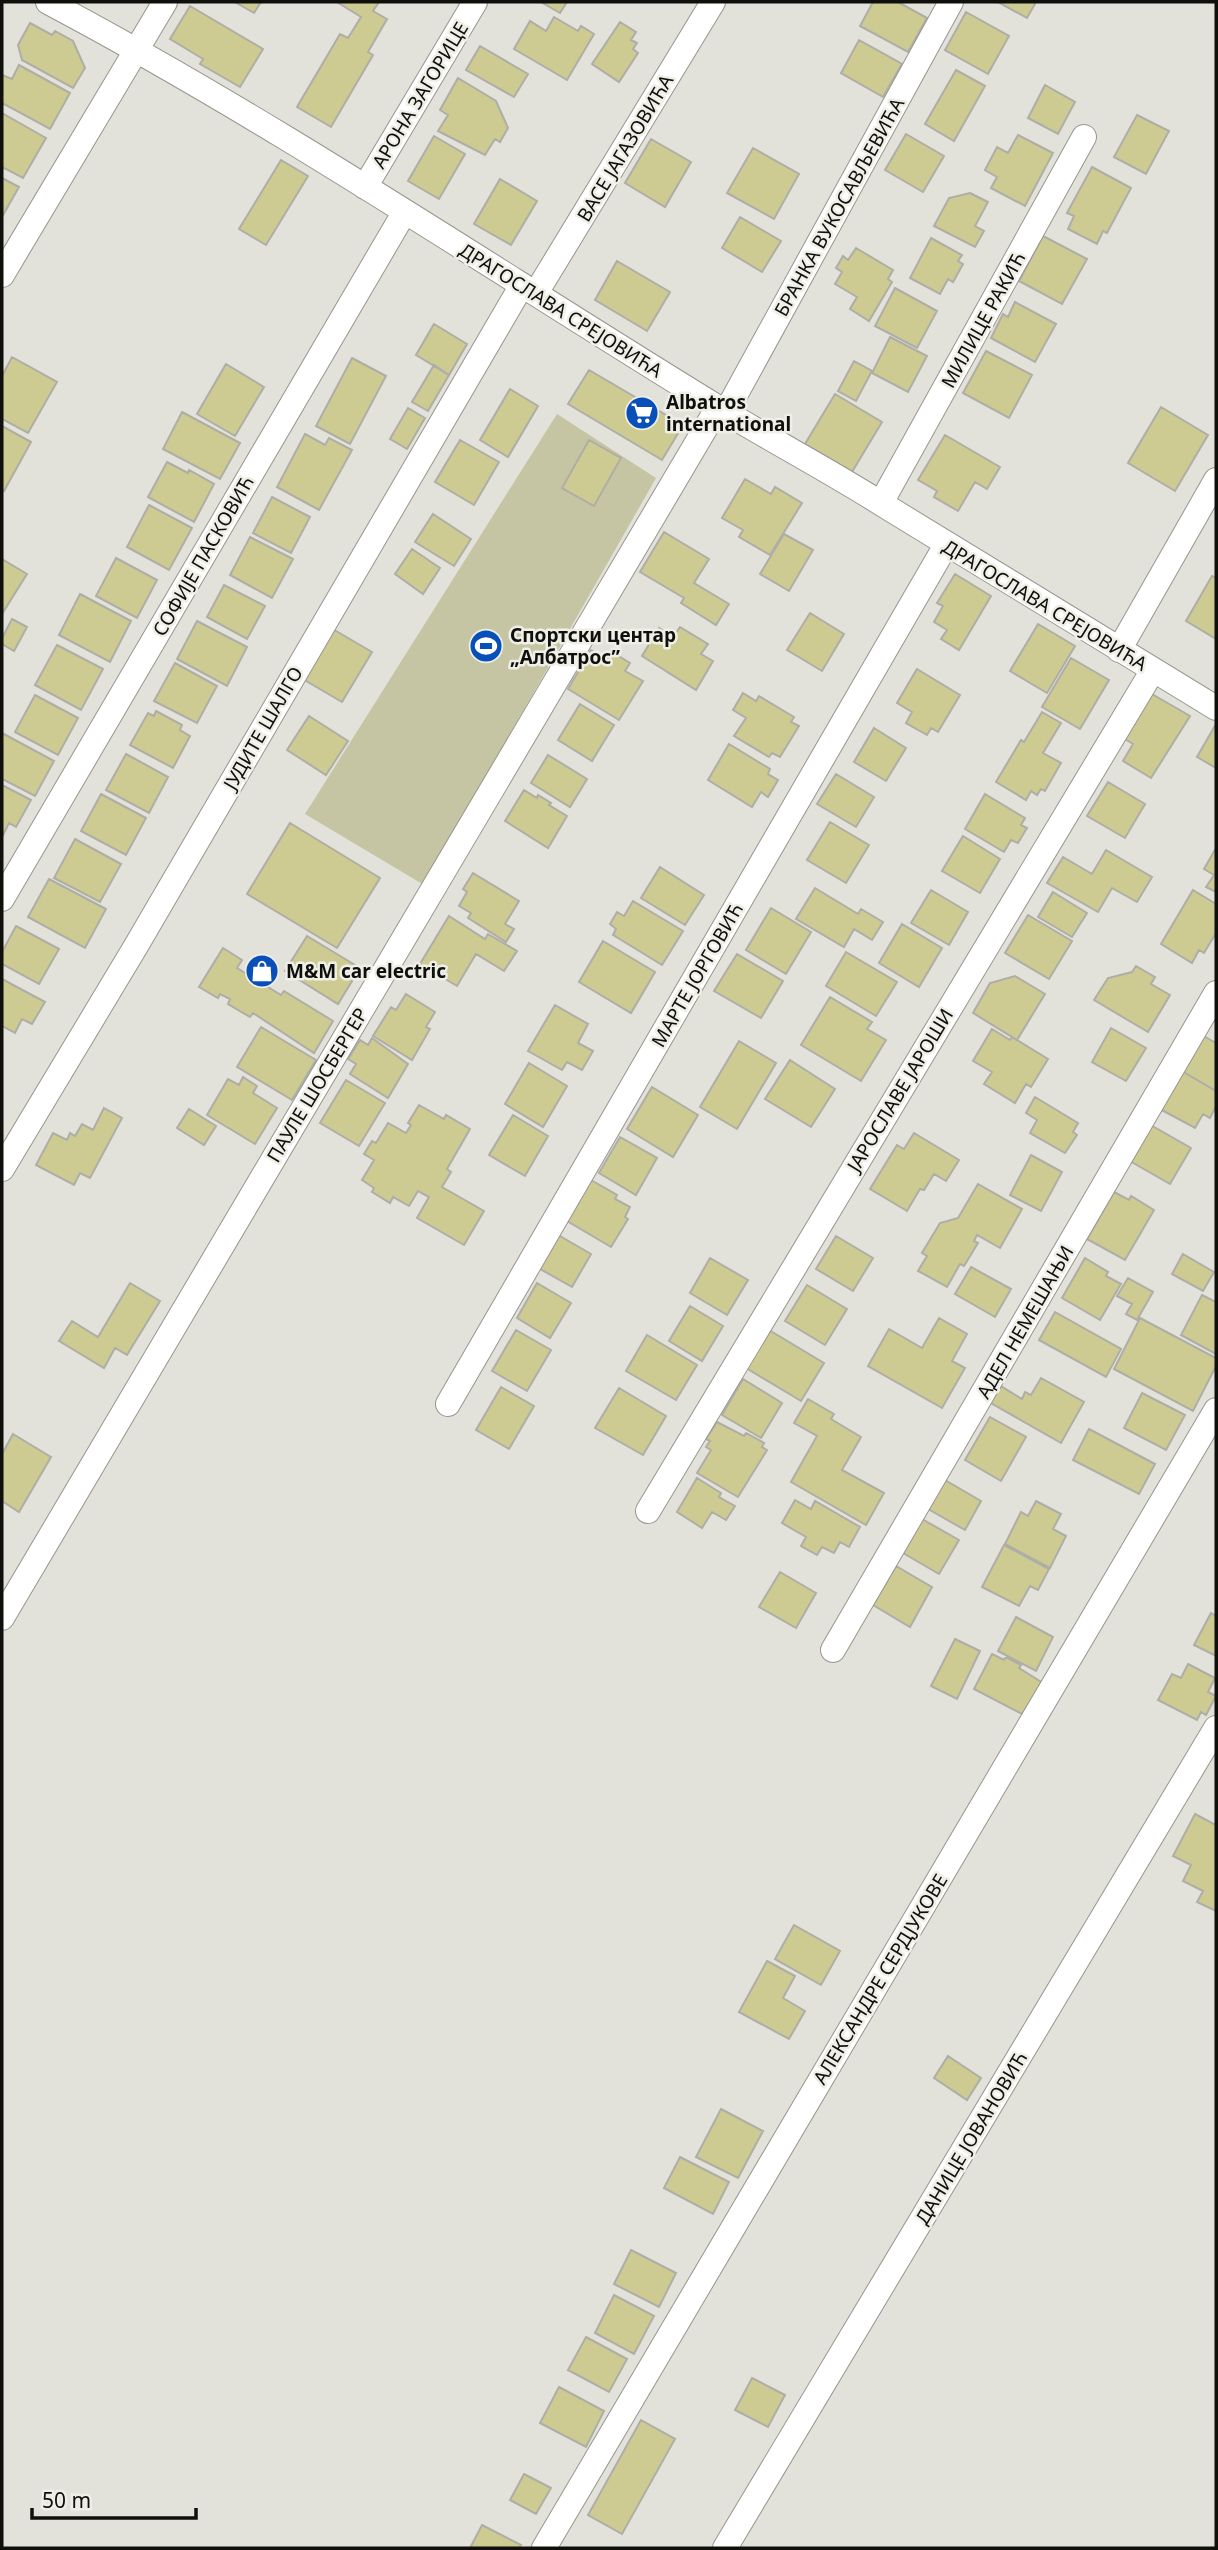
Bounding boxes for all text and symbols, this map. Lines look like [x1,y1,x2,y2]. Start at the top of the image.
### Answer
street label: АРОНА ЗАГОРИЦЕ [366,17,474,173]
street label: ВАСЕ ЈАГАЗОВИЋА [571,69,680,226]
street label: БРАНКА ВУКОСАВЉЕВИЋА [768,92,910,321]
street label: ДРАГОСЛАВА СРЕЈОВИЋА [455,237,668,384]
street label: МИЛИЦЕ РАКИЋ [935,248,1031,392]
place label: Albatros international [666,389,791,437]
supermarket icon: Albatros international [623,394,661,432]
street label: СОФИЈЕ ПАСКОВИЋ [147,471,259,641]
street label: ДРАГОСЛАВА СРЕЈОВИЋА [938,533,1153,677]
place label: Спортски центар „Албатрос” [510,622,676,670]
sports icon: Спортски центар „Албатрос” [467,627,505,665]
street label: ЈУДИТЕ ШАЛГО [216,662,309,796]
street label: МАРТЕ ЈОРГОВИЋ [645,898,749,1052]
shop icon: M&M car electric [243,952,281,990]
place label: M&M car electric [286,958,446,984]
street label: ПАУЛЕ ШОСБЕРГЕР [261,1003,373,1167]
street label: ЈАРОСЛАВЕ ЈАРОШИ [840,1004,959,1178]
street label: АДЕЛ НЕМЕШАЊИ [971,1241,1079,1403]
street label: АЛЕКСАНДРЕ СЕРДЈУКОВЕ [807,1869,953,2089]
street label: ДАНИЦЕ ЈОВАНОВИЋ [909,2047,1033,2229]
scale bar [32,2476,196,2520]
text: 50 m [42,2486,91,2514]

